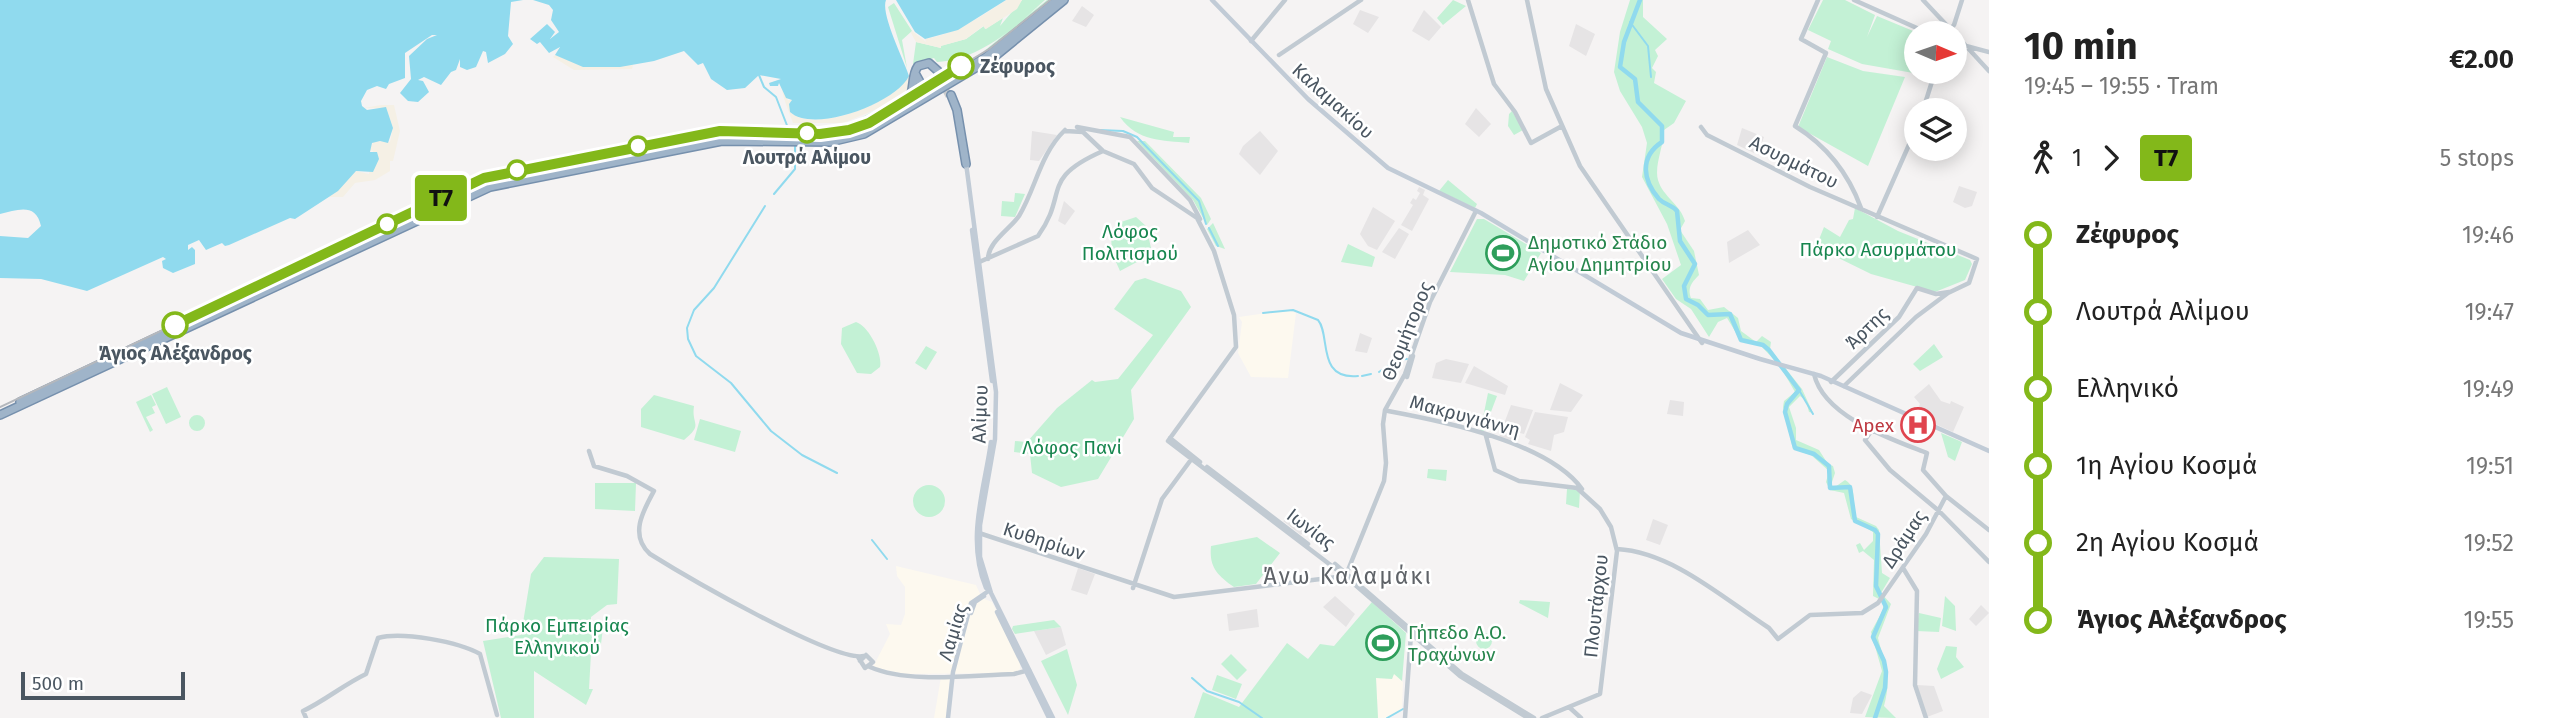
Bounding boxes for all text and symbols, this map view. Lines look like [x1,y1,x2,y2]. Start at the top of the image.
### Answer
north arrow [1904,21,1967,84]
map controls [1904,21,1967,161]
text: 10 min [2024,23,2138,69]
text: €2.00 [2449,44,2514,75]
marker: Ζέφυρος [948,53,974,79]
place label: Ζέφυρος [980,55,1055,78]
street label: Καλαμακίου [1287,58,1379,144]
text: 19:45 – 19:55 · Tram [2024,72,2219,100]
button: layers [1904,98,1967,161]
marker: Λουτρά Αλίμου [797,123,817,143]
street label: Ασυρμάτου [1746,131,1842,193]
unlabelled marker [628,136,648,156]
icon: walk [2024,139,2062,177]
icon: forward [2092,139,2130,177]
text: 1 [2072,144,2082,172]
text: Τ7 [2154,144,2178,172]
text: 5 stops [2440,144,2514,172]
place label: Λουτρά Αλίμου [742,146,871,169]
unlabelled marker [507,160,527,180]
line badge: Τ7 [410,175,472,221]
text: Τ7 [429,184,453,212]
unlabelled marker [377,214,397,234]
text: Ζέφυρος [2076,219,2179,250]
park label: Λόφος Πολιτισμού [1082,220,1178,265]
text: 19:46 [2462,221,2514,249]
place label: Δημοτικό Στάδιο Αγίου Δημητρίου [1528,231,1672,276]
sports icon: Δημοτικό Στάδιο Αγίου Δημητρίου [1484,234,1522,272]
park label: Πάρκο Ασυρμάτου [1799,238,1957,261]
street label: Θεομήτορος [1377,278,1437,384]
text: Λουτρά Αλίμου [2076,296,2250,327]
text: 19:47 [2465,298,2514,326]
street label: Άρτης [1841,302,1893,354]
marker: Άγιος Αλέξανδρος [162,312,188,338]
place label: Άγιος Αλέξανδρος [98,342,252,365]
text: Ελληνικό [2076,373,2179,404]
text: 19:49 [2463,375,2514,403]
street label: Αλίμου [967,384,993,444]
street label: Μακρυγιάννη [1407,390,1523,442]
hospital icon: Apex [1899,406,1937,444]
place label: Apex [1852,414,1895,437]
park label: Λόφος Πανί [1022,436,1122,459]
text: 1η Αγίου Κοσμά [2076,450,2257,481]
text: 19:51 [2466,452,2514,480]
street label: Ιωνίας [1282,503,1340,555]
street label: Δράμας [1877,506,1931,572]
street label: Κυθηρίων [1000,517,1088,565]
text: 2η Αγίου Κοσμά [2076,527,2259,558]
text: 19:52 [2464,529,2514,557]
street label: Πλουτάρχου [1579,553,1613,659]
district label: Άνω Καλαμάκι [1263,562,1433,590]
street label: Λαμίας [933,601,973,663]
text: Άγιος Αλέξανδρος [2076,604,2287,635]
text: 19:55 [2463,606,2514,634]
park label: Πάρκο Εμπειρίας Ελληνικού [485,614,629,659]
place label: Γήπεδο Α.Ο. Τραχώνων [1408,621,1506,666]
sports icon: Γήπεδο Α.Ο. Τραχώνων [1364,624,1402,662]
scale bar [21,669,186,701]
text: 500 m [32,672,84,695]

